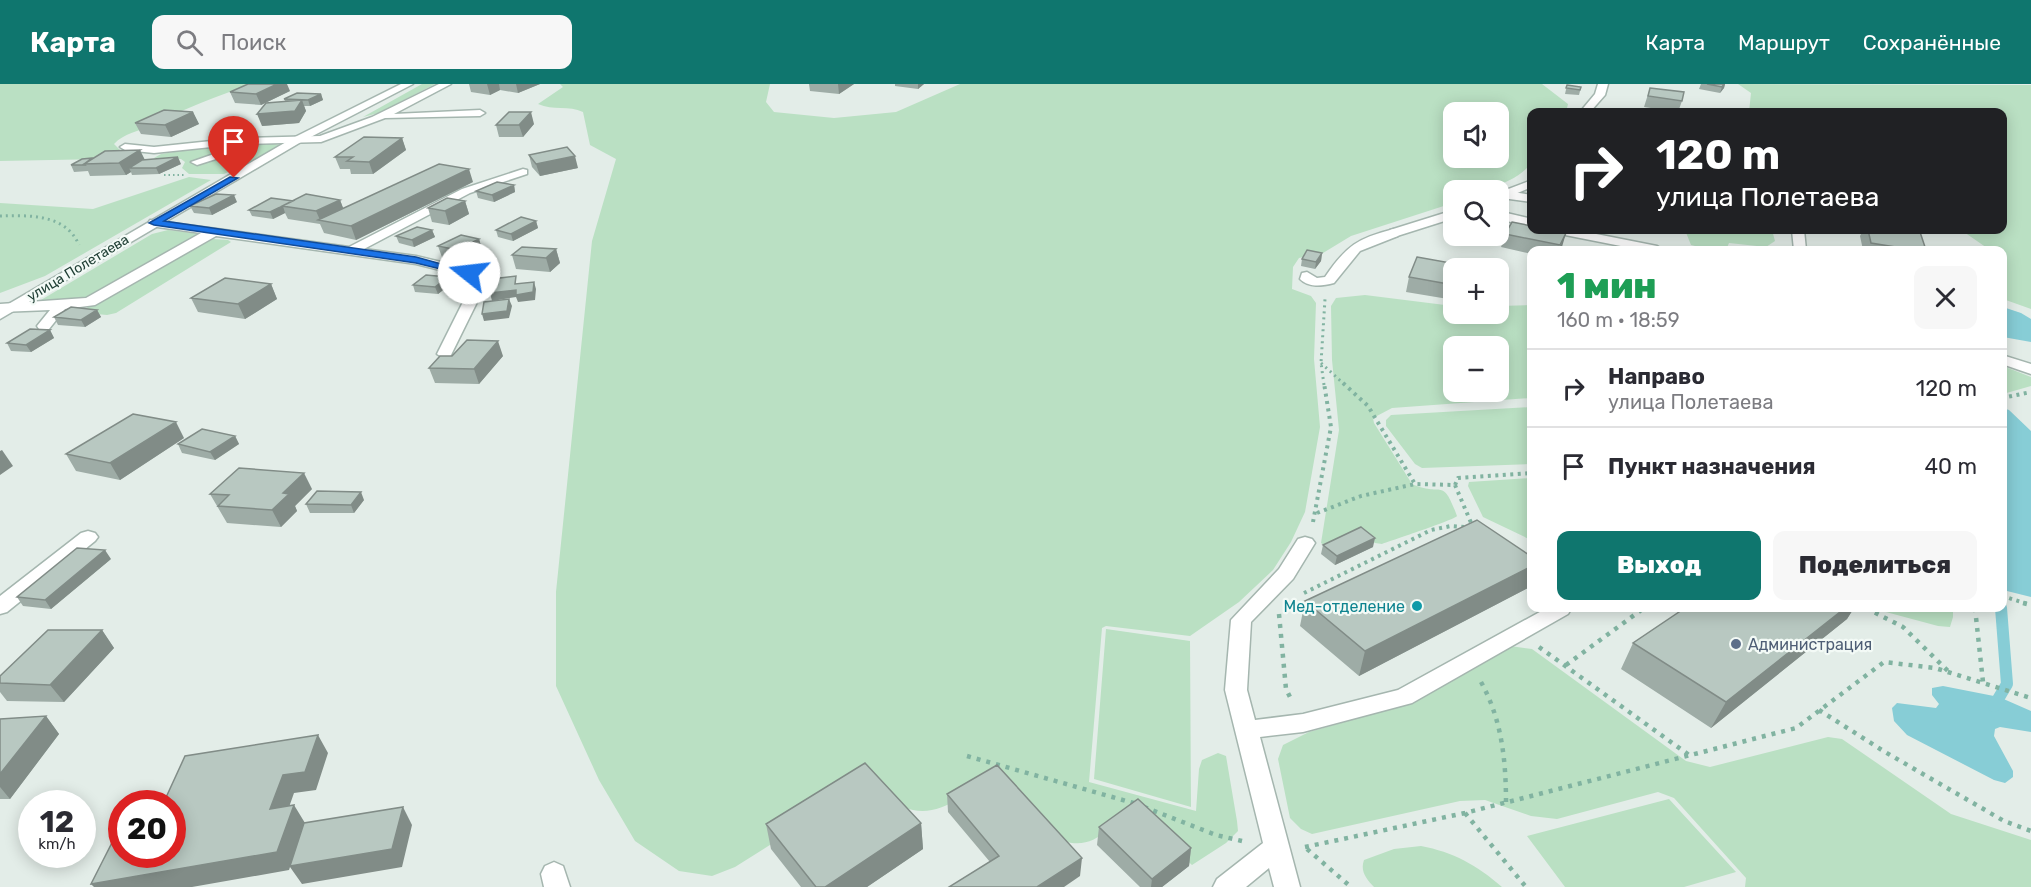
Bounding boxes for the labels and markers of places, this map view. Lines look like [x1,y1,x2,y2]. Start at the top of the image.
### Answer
pin [208,116,259,178]
place label: Мед-отделение [1283,597,1405,616]
marker: Мед-отделение [1410,599,1424,613]
place label: Администрация [1748,635,1872,654]
marker: Администрация [1729,637,1743,651]

